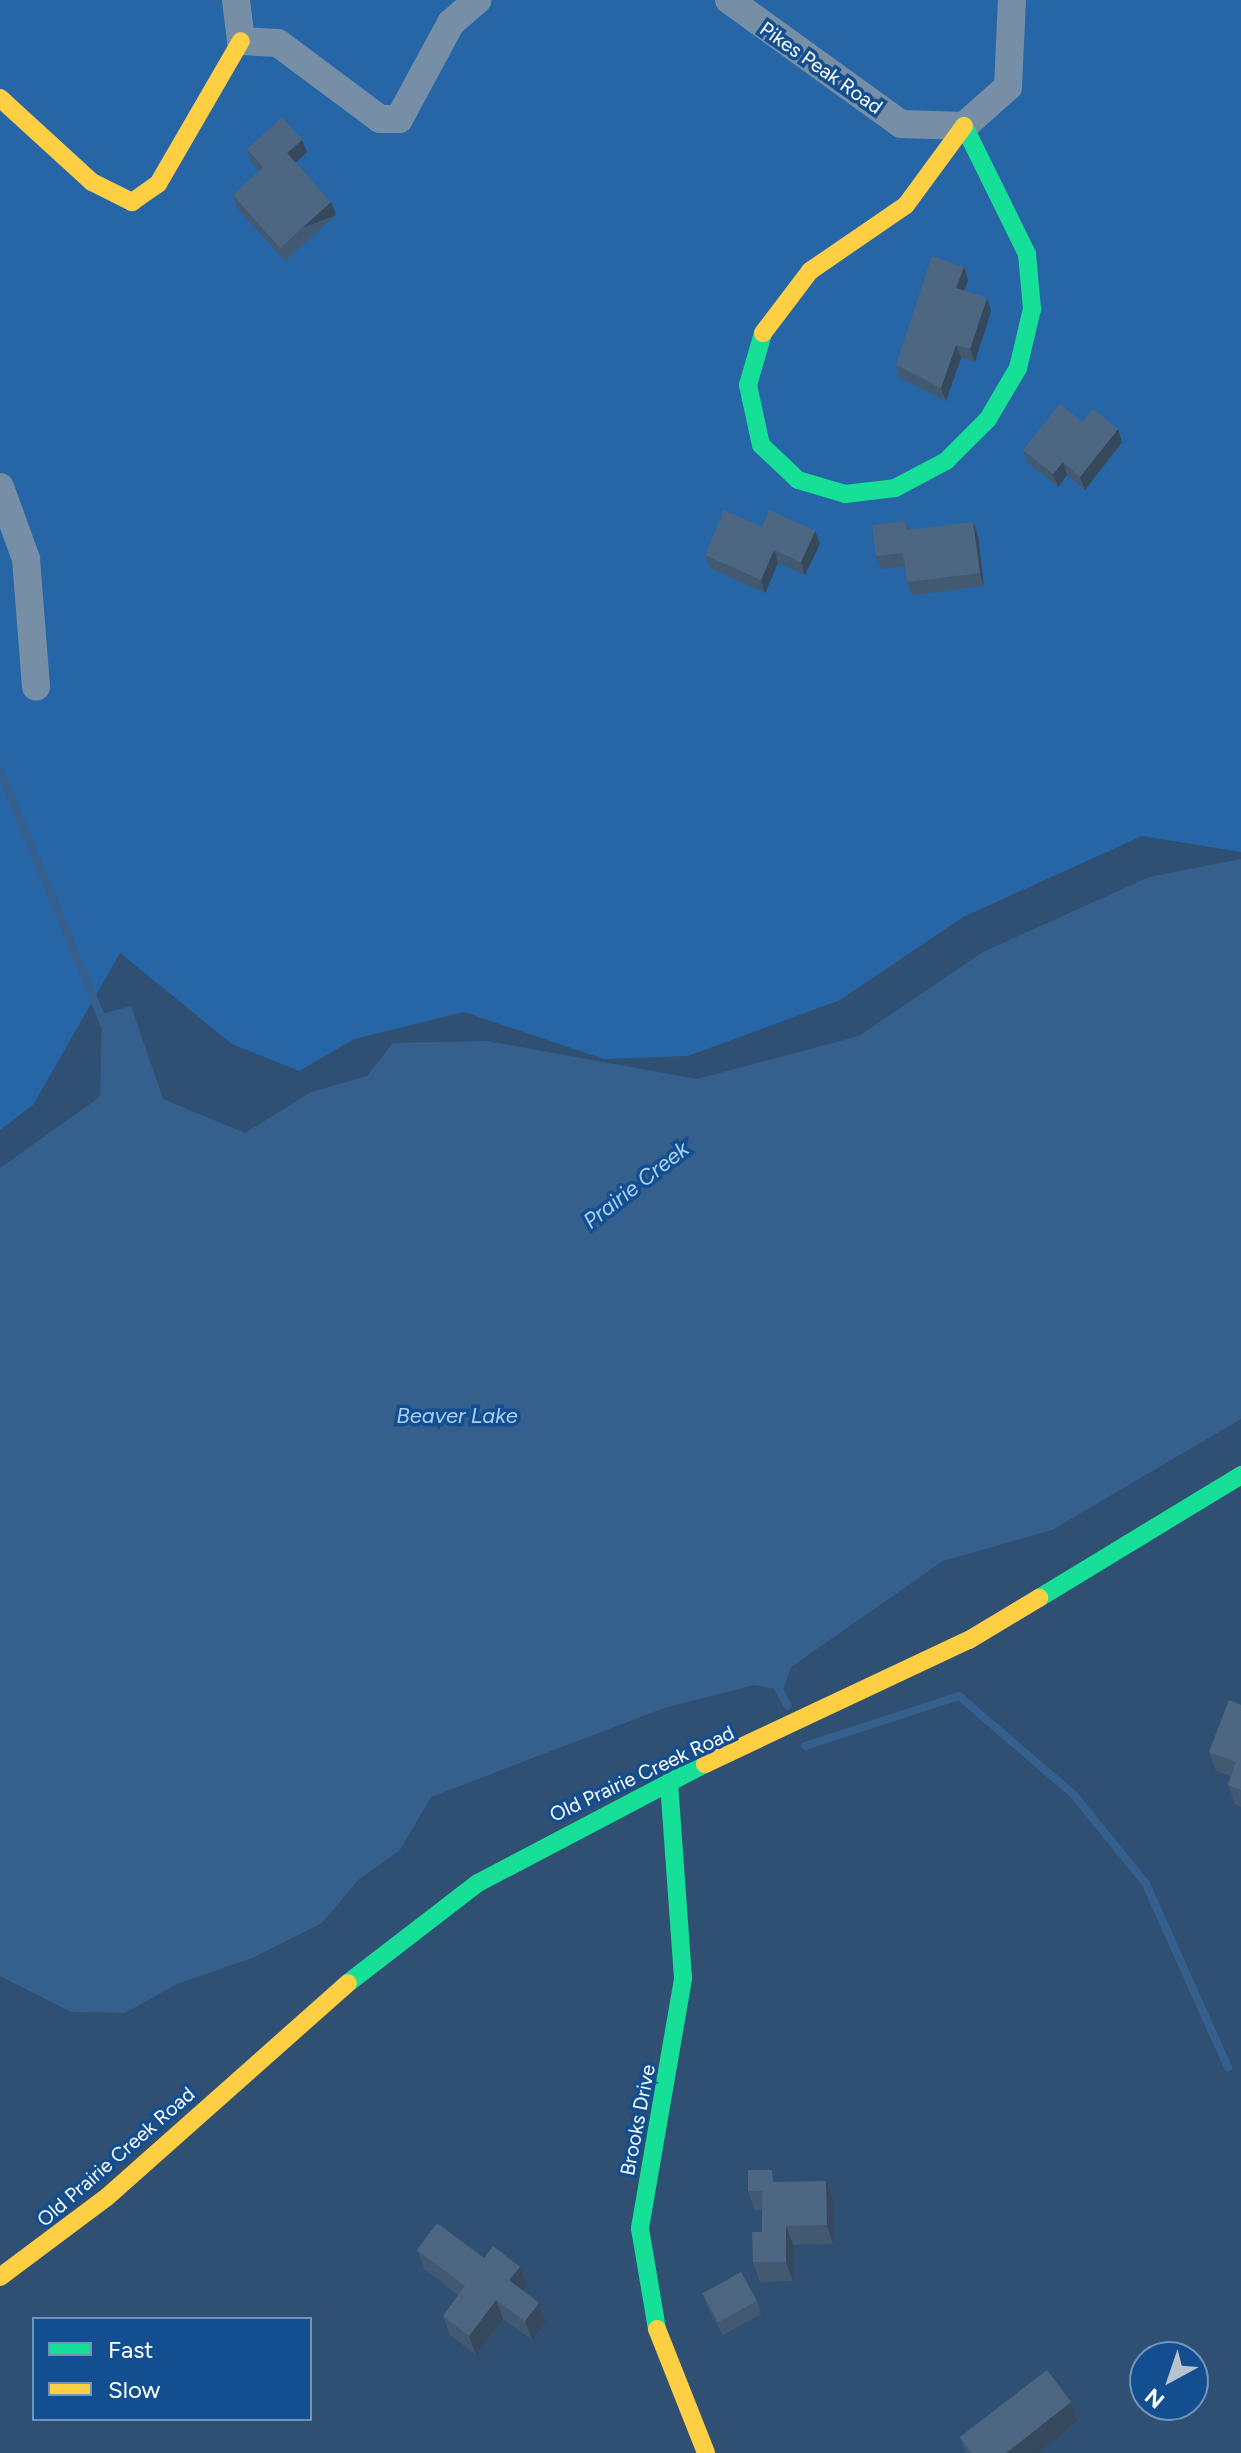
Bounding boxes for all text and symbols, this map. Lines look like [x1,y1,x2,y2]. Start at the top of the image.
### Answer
street label: Pikes Peak Road [755,17,887,119]
water label: Prairie Creek [578,1136,694,1234]
water label: Beaver Lake [396,1403,518,1429]
street label: Old Prairie Creek Road [546,1721,738,1827]
street label: Brooks Drive [615,2063,661,2177]
street label: Old Prairie Creek Road [32,2082,200,2232]
legend [32,2317,312,2421]
text: Fast [108,2335,153,2364]
north arrow [1129,2341,1209,2421]
text: Slow [108,2375,160,2404]
text: N [1139,2382,1170,2414]

